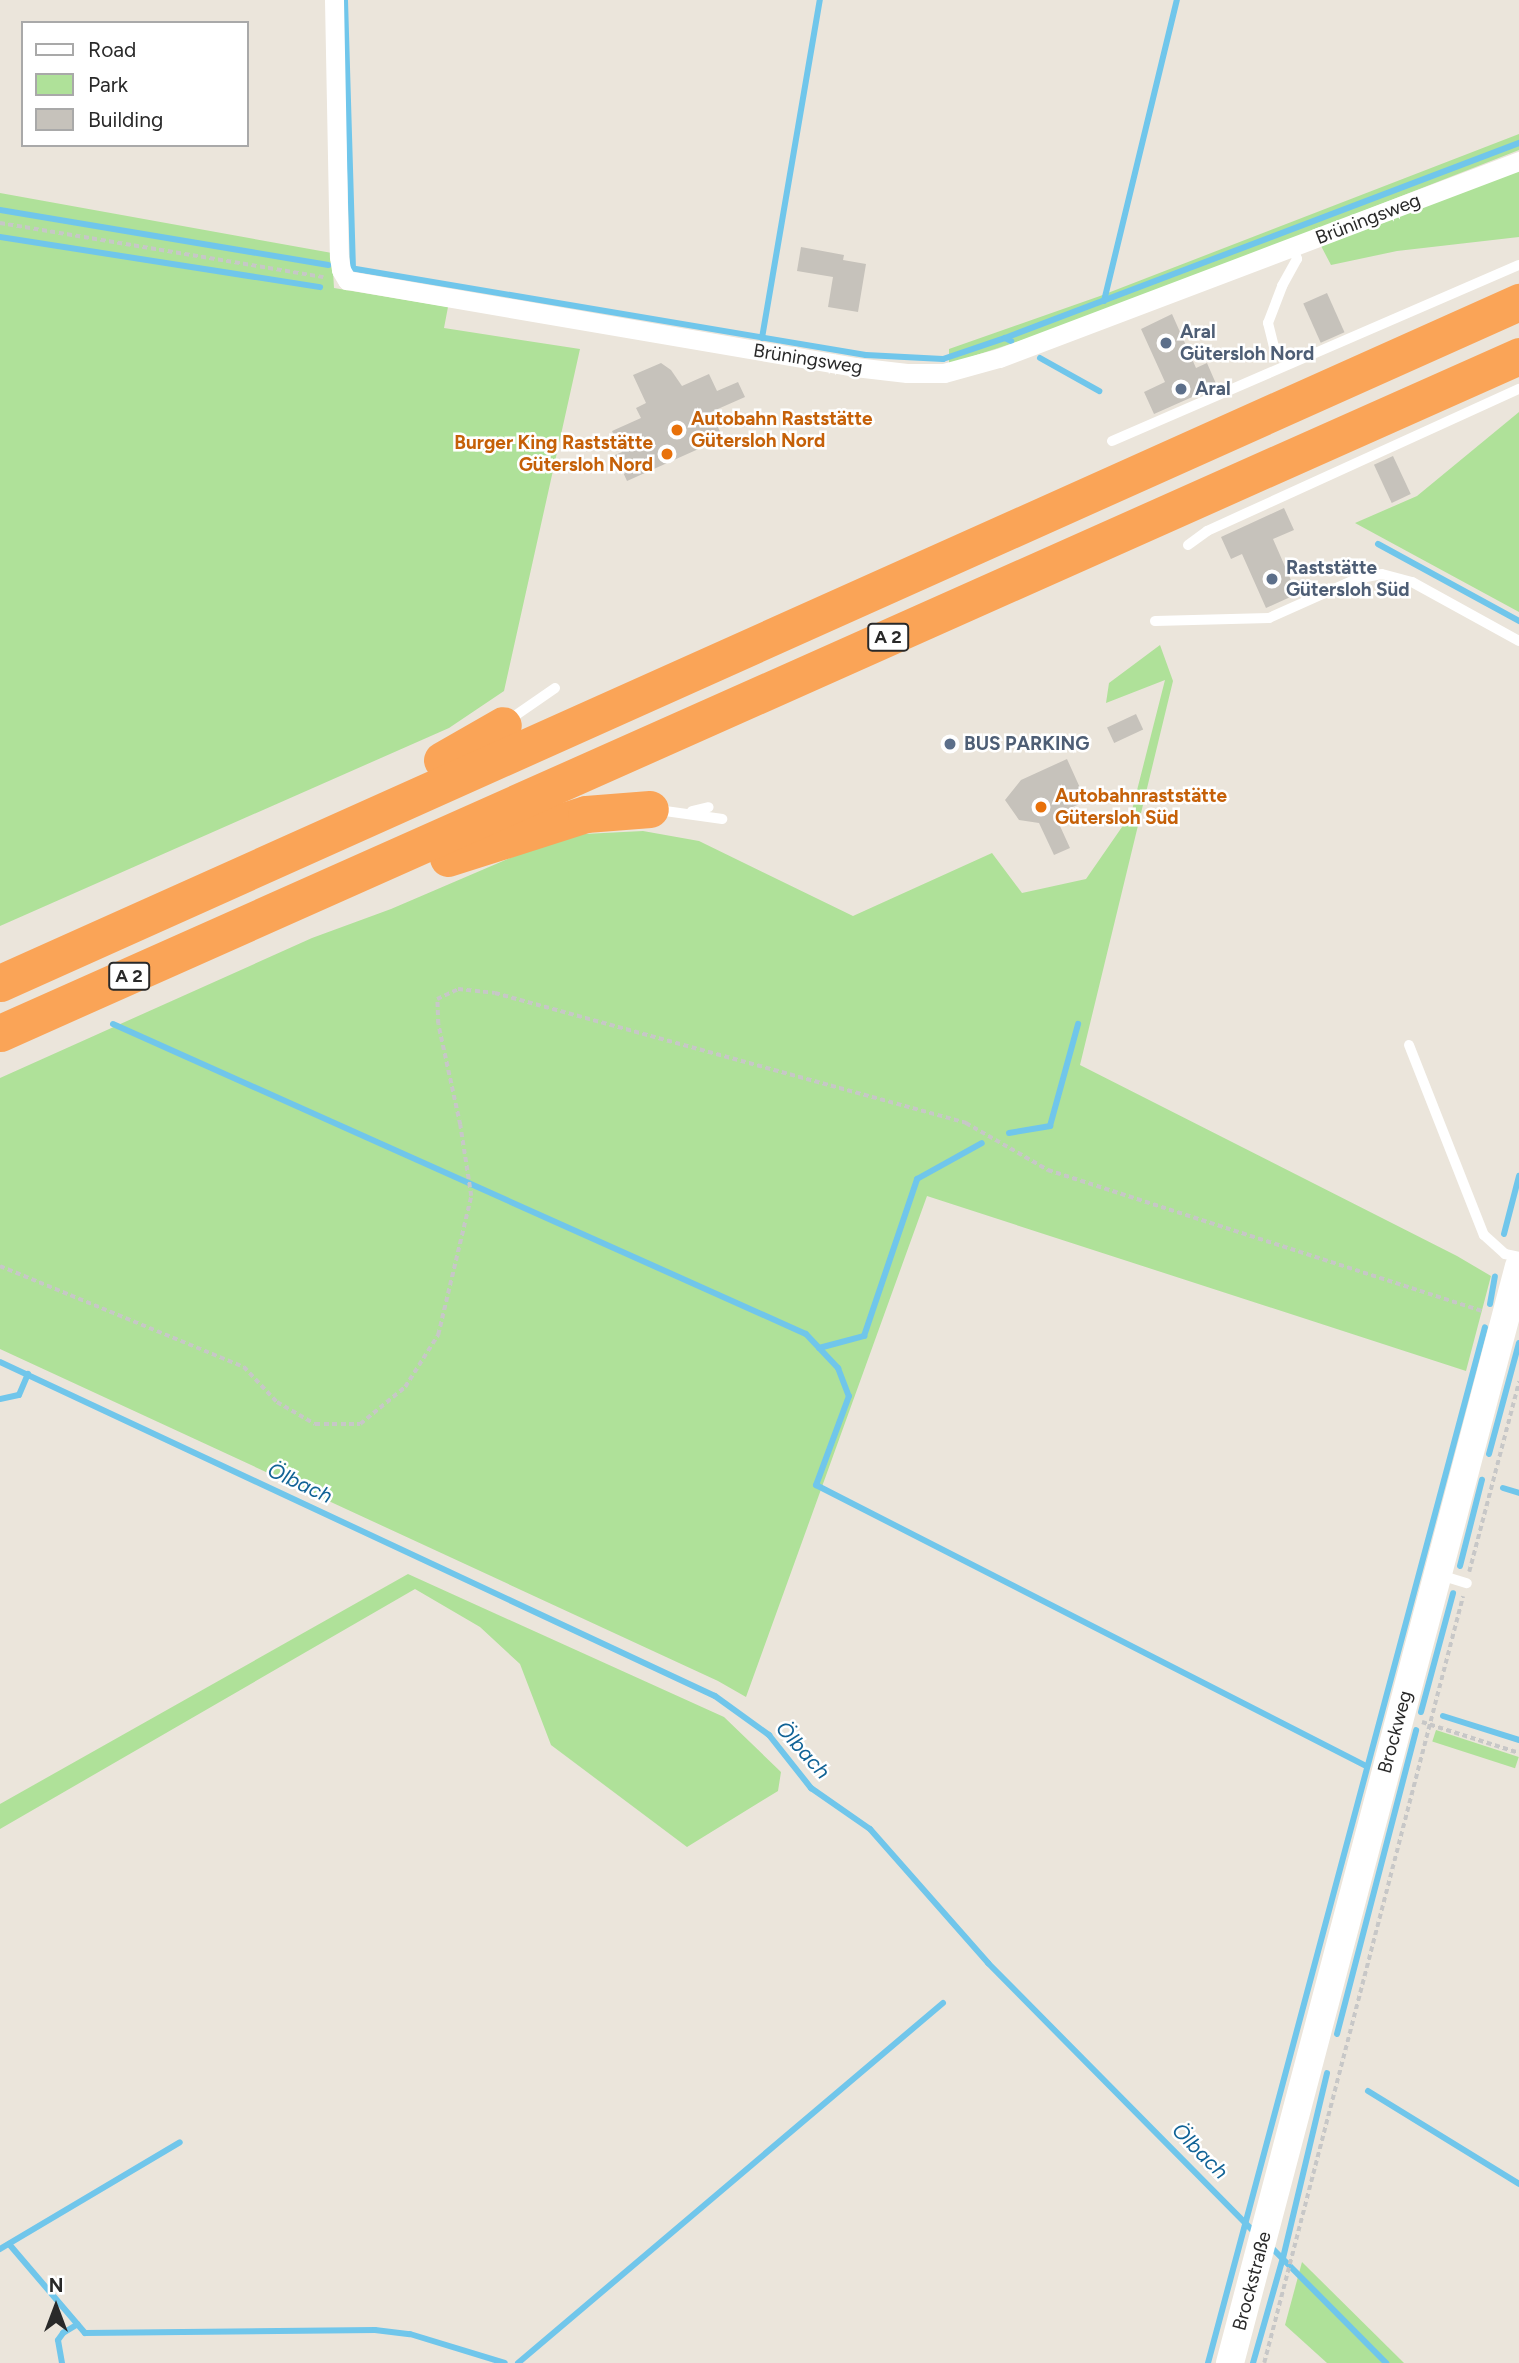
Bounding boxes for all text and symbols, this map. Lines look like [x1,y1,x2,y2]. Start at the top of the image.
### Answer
legend [21,21,248,147]
text: Road [88,37,136,62]
text: Park [88,72,128,97]
text: Building [88,107,163,132]
street label: Brüningsweg [1312,189,1424,249]
place label: Aral Gütersloh Nord [1180,321,1314,365]
marker: Aral Gütersloh Nord [1158,335,1174,351]
street label: Brüningsweg [752,339,864,379]
place label: Aral [1195,378,1231,400]
marker: Aral [1173,381,1189,397]
place label: Autobahn Raststätte Gütersloh Nord [691,408,872,452]
marker: Autobahn Raststätte Gütersloh Nord [669,422,685,438]
place label: Burger King Raststätte Gütersloh Nord [454,432,653,476]
marker: Burger King Raststätte Gütersloh Nord [659,446,675,462]
place label: Raststätte Gütersloh Süd [1286,557,1410,601]
marker: Raststätte Gütersloh Süd [1264,571,1280,587]
road number: A 2 [867,622,909,652]
place label: BUS PARKING [964,733,1089,755]
marker: BUS PARKING [942,736,958,752]
place label: Autobahnraststätte Gütersloh Süd [1055,785,1227,829]
marker: Autobahnraststätte Gütersloh Süd [1033,799,1049,815]
road number: A 2 [108,961,150,990]
water label: Ölbach [264,1457,336,1509]
street label: Brockweg [1373,1688,1417,1776]
water label: Ölbach [771,1716,835,1784]
water label: Ölbach [1167,2118,1233,2184]
street label: Brockstraße [1228,2229,1276,2333]
north arrow [21,2272,91,2342]
text: N [49,2274,63,2297]

